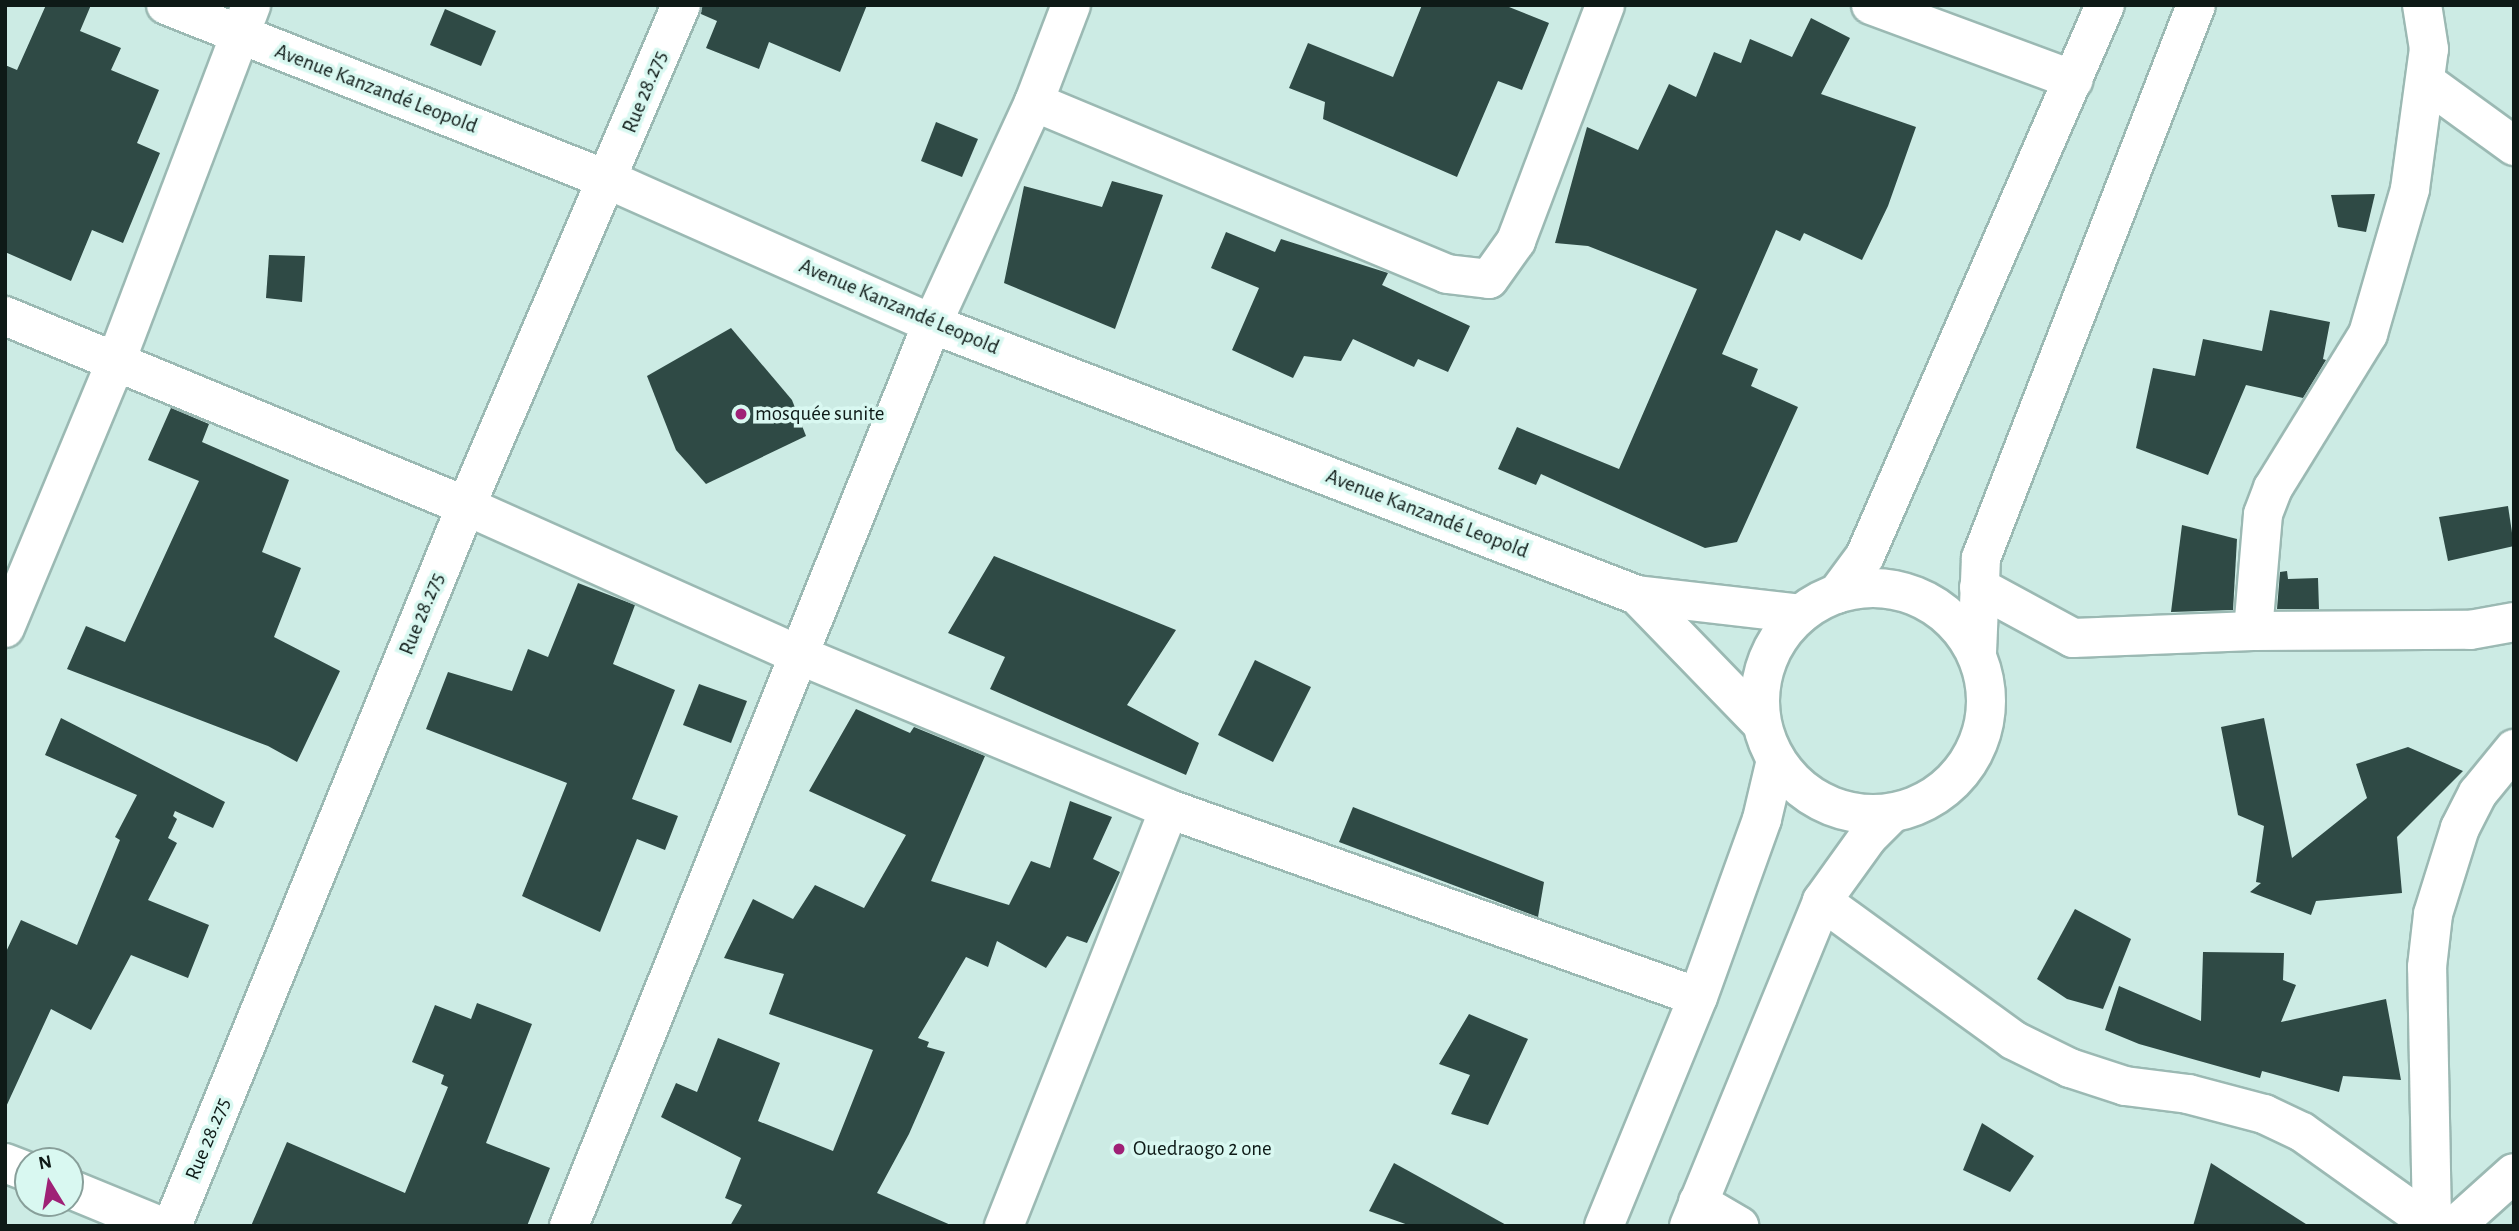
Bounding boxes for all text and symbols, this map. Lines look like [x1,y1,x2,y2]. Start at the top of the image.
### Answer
street label: Avenue Kanzandé Leopold [271,39,481,139]
street label: Rue 28.275 [617,47,673,137]
street label: Avenue Kanzandé Leopold [795,253,1003,361]
place label: mosquée sunite [755,401,884,427]
marker: mosquée sunite [733,406,749,422]
street label: Avenue Kanzandé Leopold [1322,464,1532,564]
street label: Rue 28.275 [394,569,450,659]
street label: Rue 28.275 [180,1094,236,1184]
place label: Ouedraogo 2 one [1133,1136,1272,1162]
marker: Ouedraogo 2 one [1111,1141,1127,1157]
north arrow [14,1147,84,1217]
text: N [37,1152,54,1173]

